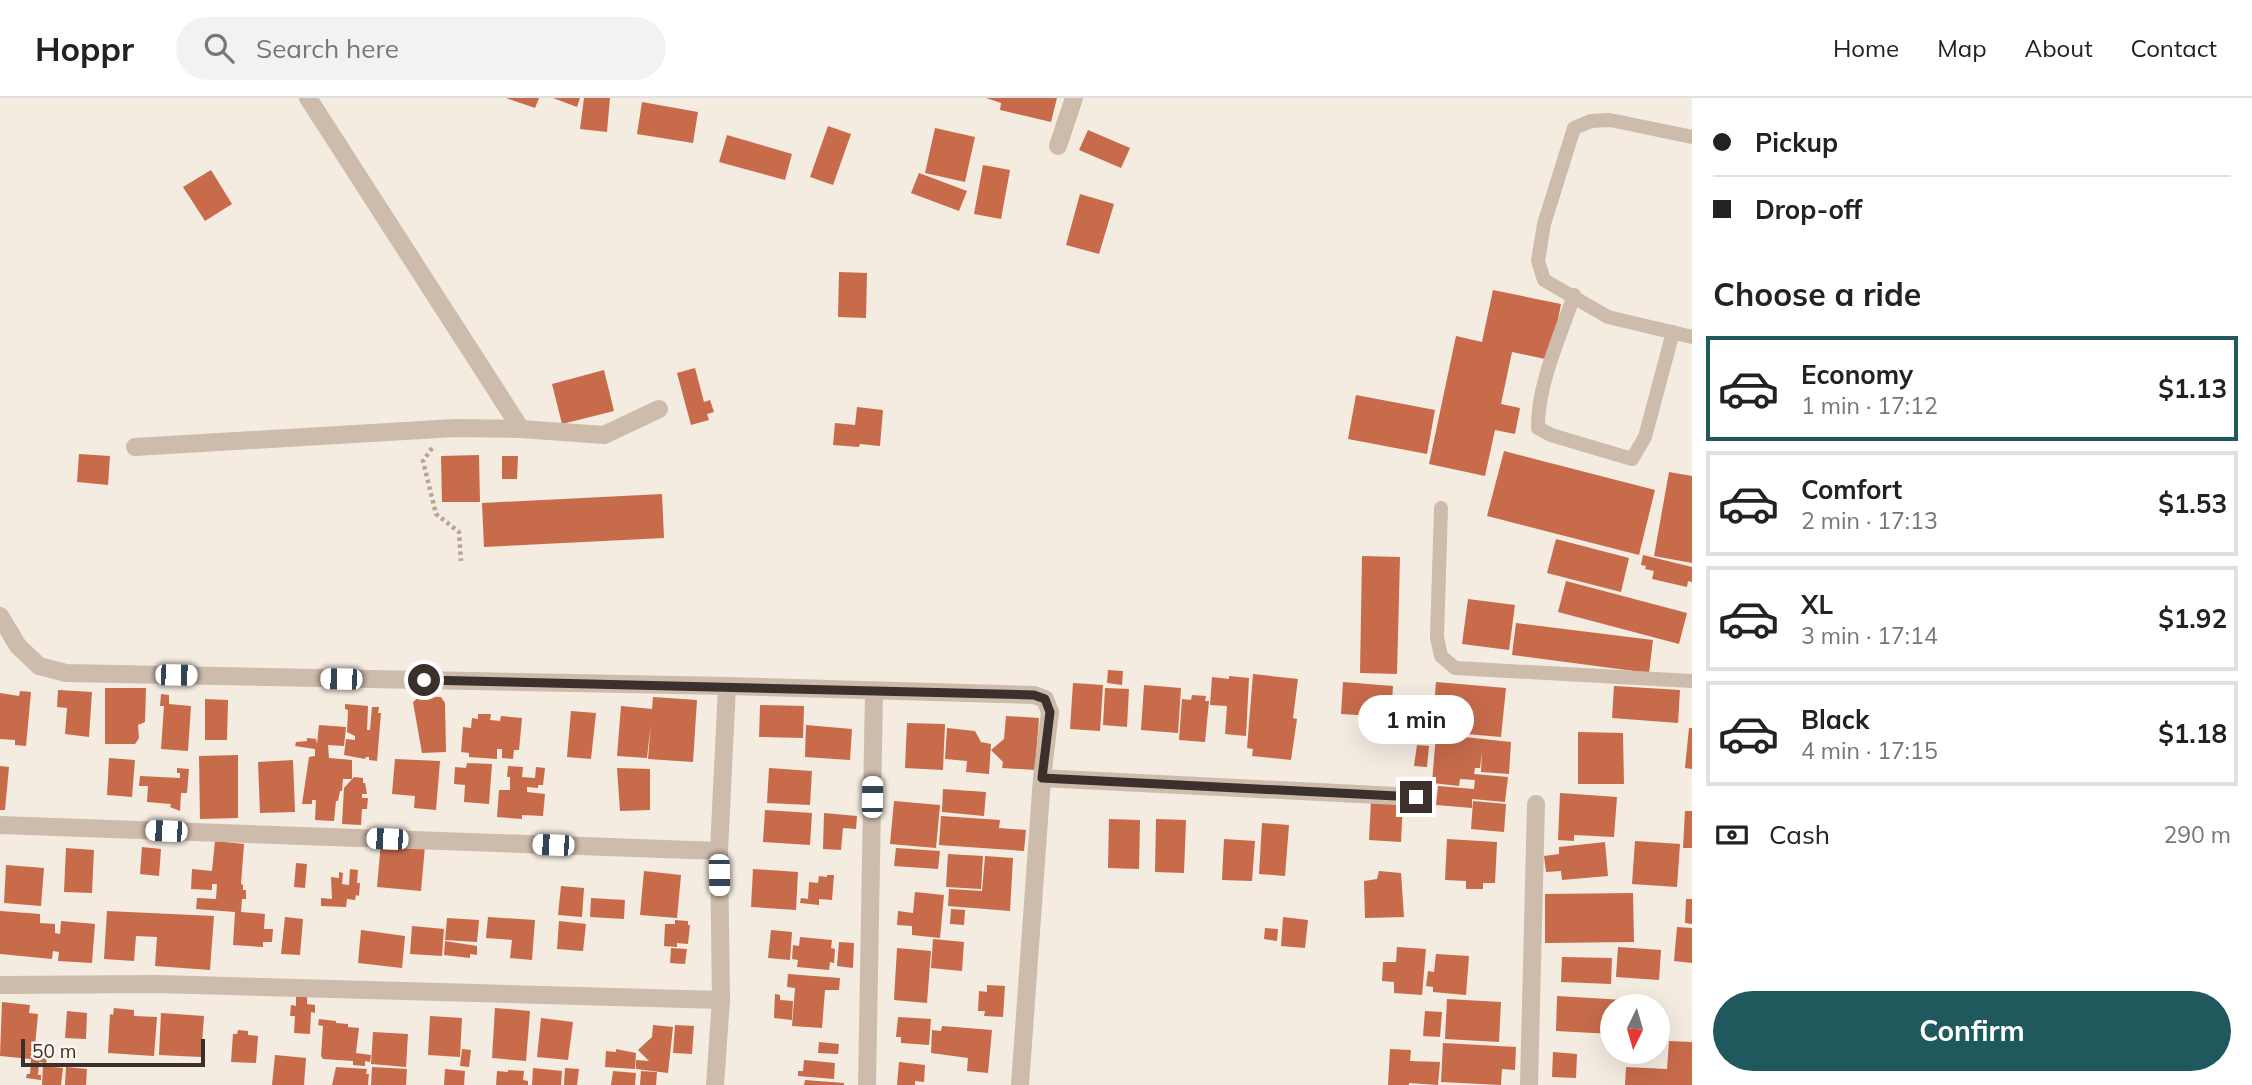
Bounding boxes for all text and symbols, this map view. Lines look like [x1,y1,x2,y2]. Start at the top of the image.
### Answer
search box [176,17,666,80]
text: Hoppr [35,28,134,69]
icon: search [200,29,238,67]
text: Search here [256,32,399,65]
text: Home [1833,33,1899,63]
text: Map [1937,33,1987,63]
text: About [2025,33,2093,63]
text: Contact [2131,33,2217,63]
text: Pickup [1755,126,1838,159]
text: Drop-off [1755,193,1862,226]
text: Choose a ride [1713,274,1921,314]
icon: car [1717,357,1780,420]
text: Economy [1801,358,1913,391]
text: $1.13 [2158,372,2227,405]
text: 1 min · 17:12 [1801,391,1938,420]
icon: car [1717,472,1780,535]
text: Comfort [1801,473,1902,506]
text: $1.53 [2158,487,2227,520]
text: 2 min · 17:13 [1801,506,1938,535]
icon: car [1717,587,1780,650]
text: XL [1801,588,1833,621]
text: $1.92 [2158,602,2227,635]
text: 3 min · 17:14 [1801,621,1938,650]
car [155,664,198,686]
route start [408,664,440,696]
car [320,668,363,690]
callout: 1 min [1358,696,1474,744]
icon: car [1717,702,1780,765]
text: Black [1801,703,1869,736]
text: 1 min [1386,705,1446,734]
text: $1.18 [2158,717,2227,750]
text: 4 min · 17:15 [1801,736,1938,765]
car [862,776,883,818]
route end [1400,781,1432,813]
icon: cash [1713,816,1751,854]
text: Cash [1769,818,1830,851]
car [145,820,188,842]
text: 290 m [2163,820,2231,849]
car [366,828,409,850]
car [532,834,575,856]
car [709,854,730,896]
button: Confirm [1713,991,2231,1071]
north arrow [1600,994,1670,1064]
map controls [1600,994,1670,1064]
scale bar [21,1036,205,1068]
text: 50 m [32,1039,76,1063]

